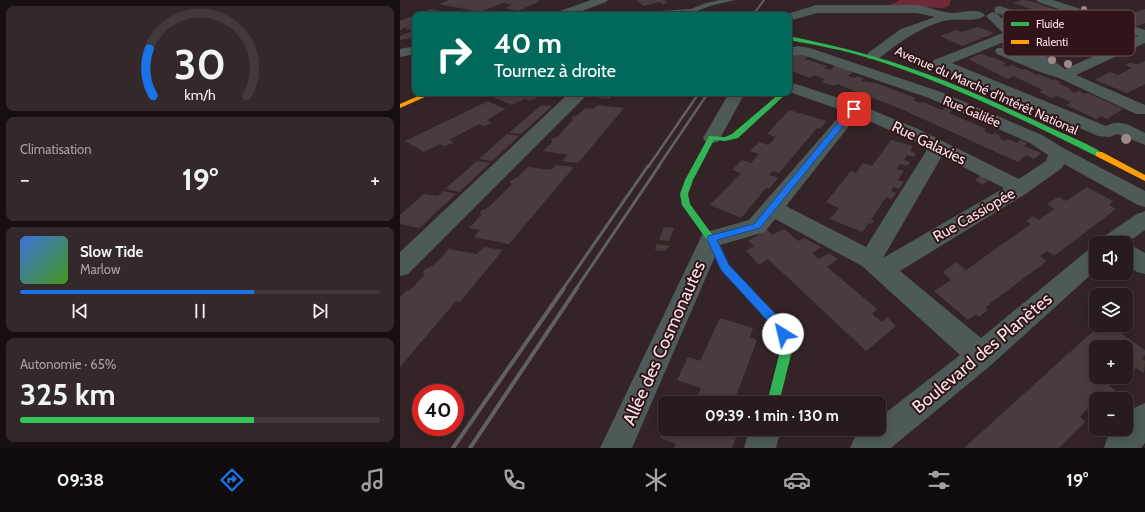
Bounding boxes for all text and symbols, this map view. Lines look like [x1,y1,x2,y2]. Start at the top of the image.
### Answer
legend [1003,10,1135,56]
text: Fluide [1036,17,1065,31]
text: 40 m [494,26,562,60]
icon: right [428,28,480,80]
text: Ralenti [1036,35,1068,49]
text: 30 [174,39,226,89]
street label: Avenue du Marché d'Intérêt National [893,42,1081,138]
text: Tournez à droite [494,60,616,82]
text: km/h [184,86,216,104]
pin [837,92,871,126]
street label: Rue Galilée [941,92,1004,130]
icon: arrive [843,98,865,120]
street label: Rue Galaxies [889,117,969,169]
text: Climatisation [20,141,92,157]
text: 19° [182,161,218,198]
text: − [20,166,30,193]
text: + [370,166,380,193]
street label: Rue Cassiopée [930,184,1019,246]
map controls [1089,236,1133,436]
button: sound [1089,236,1133,280]
text: Slow Tide [80,243,143,261]
street label: Allée des Cosmonautes [618,258,710,428]
text: Marlow [80,261,120,277]
street label: Boulevard des Planètes [908,288,1056,418]
button: layers [1089,288,1133,332]
icon: previous [69,300,91,322]
icon: pause [189,300,211,322]
icon: next [309,300,331,322]
position arrow [762,313,804,355]
button: + [1089,340,1133,384]
text: Autonomie · 65% [20,356,116,372]
text: 325 km [20,376,116,413]
speed limit sign: 40 [412,384,464,436]
button: − [1089,392,1133,436]
text: 09:39 · 1 min · 130 m [705,407,839,425]
icon: directions [218,466,246,494]
icon: music [359,466,387,494]
icon: phone [500,466,528,494]
icon: climate [642,466,670,494]
icon: car [783,466,811,494]
icon: filters [925,466,953,494]
text: 09:38 [57,469,104,491]
text: 19° [1066,469,1088,491]

